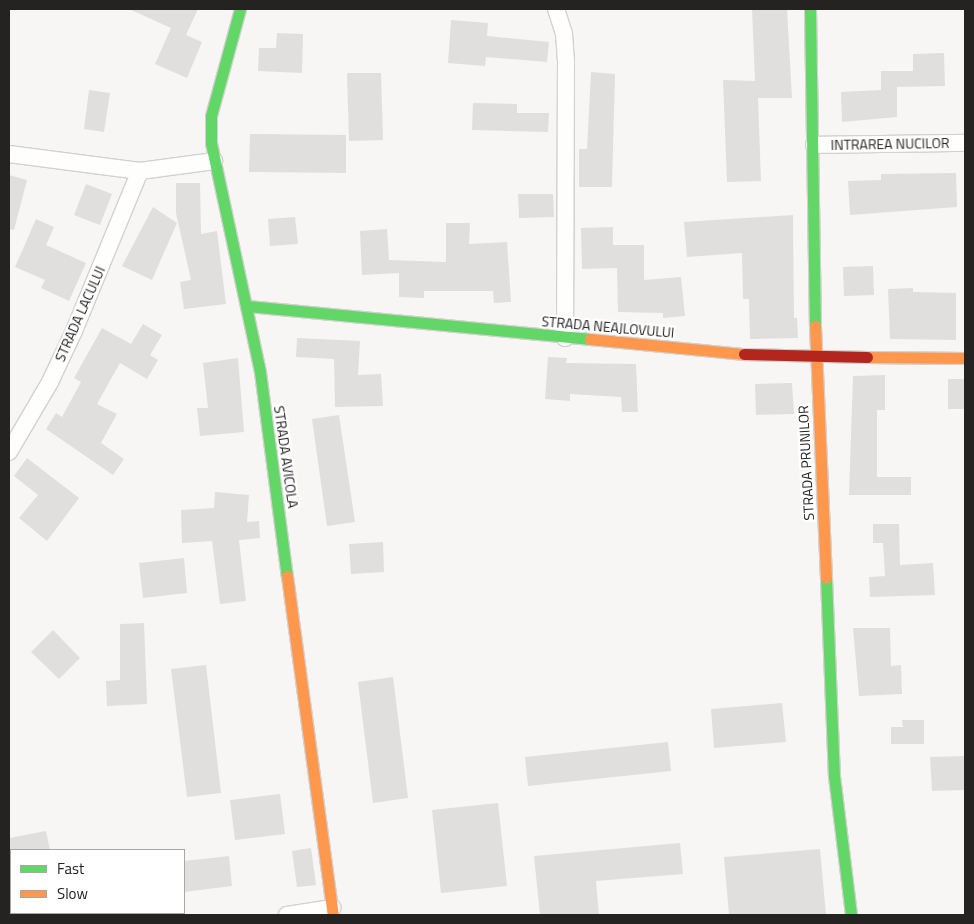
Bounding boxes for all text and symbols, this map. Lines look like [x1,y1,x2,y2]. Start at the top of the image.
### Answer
street label: INTRAREA NUCILOR [830,135,950,153]
street label: STRADA LACULUI [51,264,109,364]
street label: STRADA NEAJLOVULUI [541,313,675,341]
street label: STRADA AVICOLA [270,405,302,509]
street label: STRADA PRUNILOR [795,405,817,521]
legend [10,849,185,914]
text: Fast [57,857,84,880]
text: Slow [57,882,88,905]

